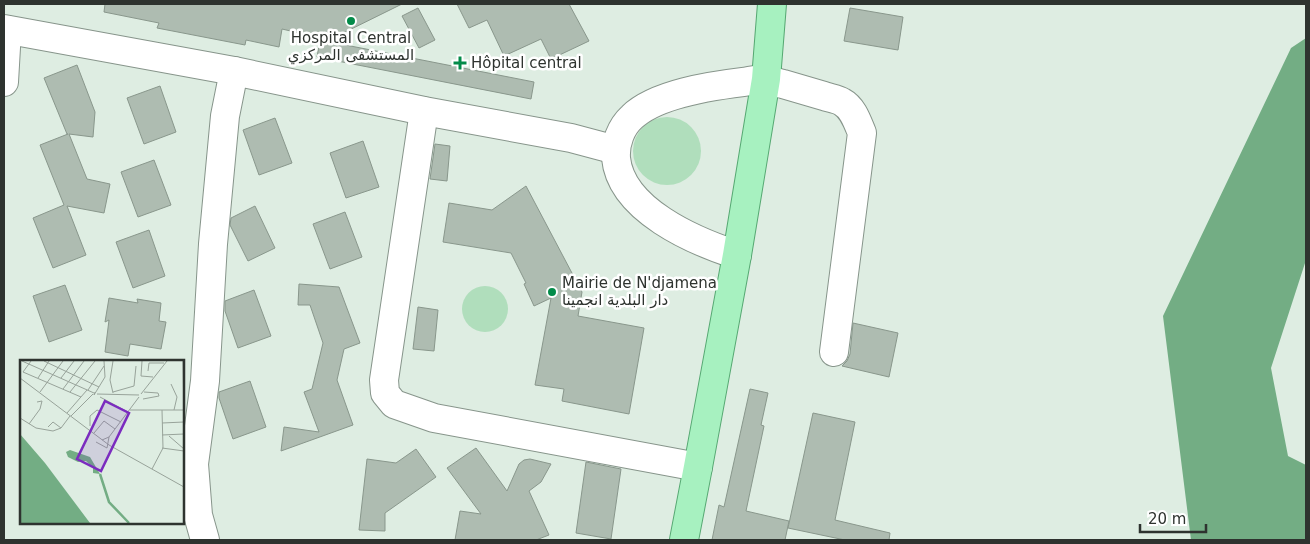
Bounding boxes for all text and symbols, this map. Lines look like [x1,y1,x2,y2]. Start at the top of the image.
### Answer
marker: Hospital Central المستشفى المركزي [345,15,357,27]
place label: Hospital Central المستشفى المركزي [288,29,414,65]
place label: Hôpital central [471,54,582,72]
marker: Hôpital central [453,56,467,70]
place label: Mairie de N'djamena دار البلدية انجمينا [562,274,717,309]
marker: Mairie de N'djamena دار البلدية انجمينا [546,286,558,298]
inset map [20,360,184,524]
scale bar [1140,502,1206,534]
text: 20 m [1148,510,1186,528]

